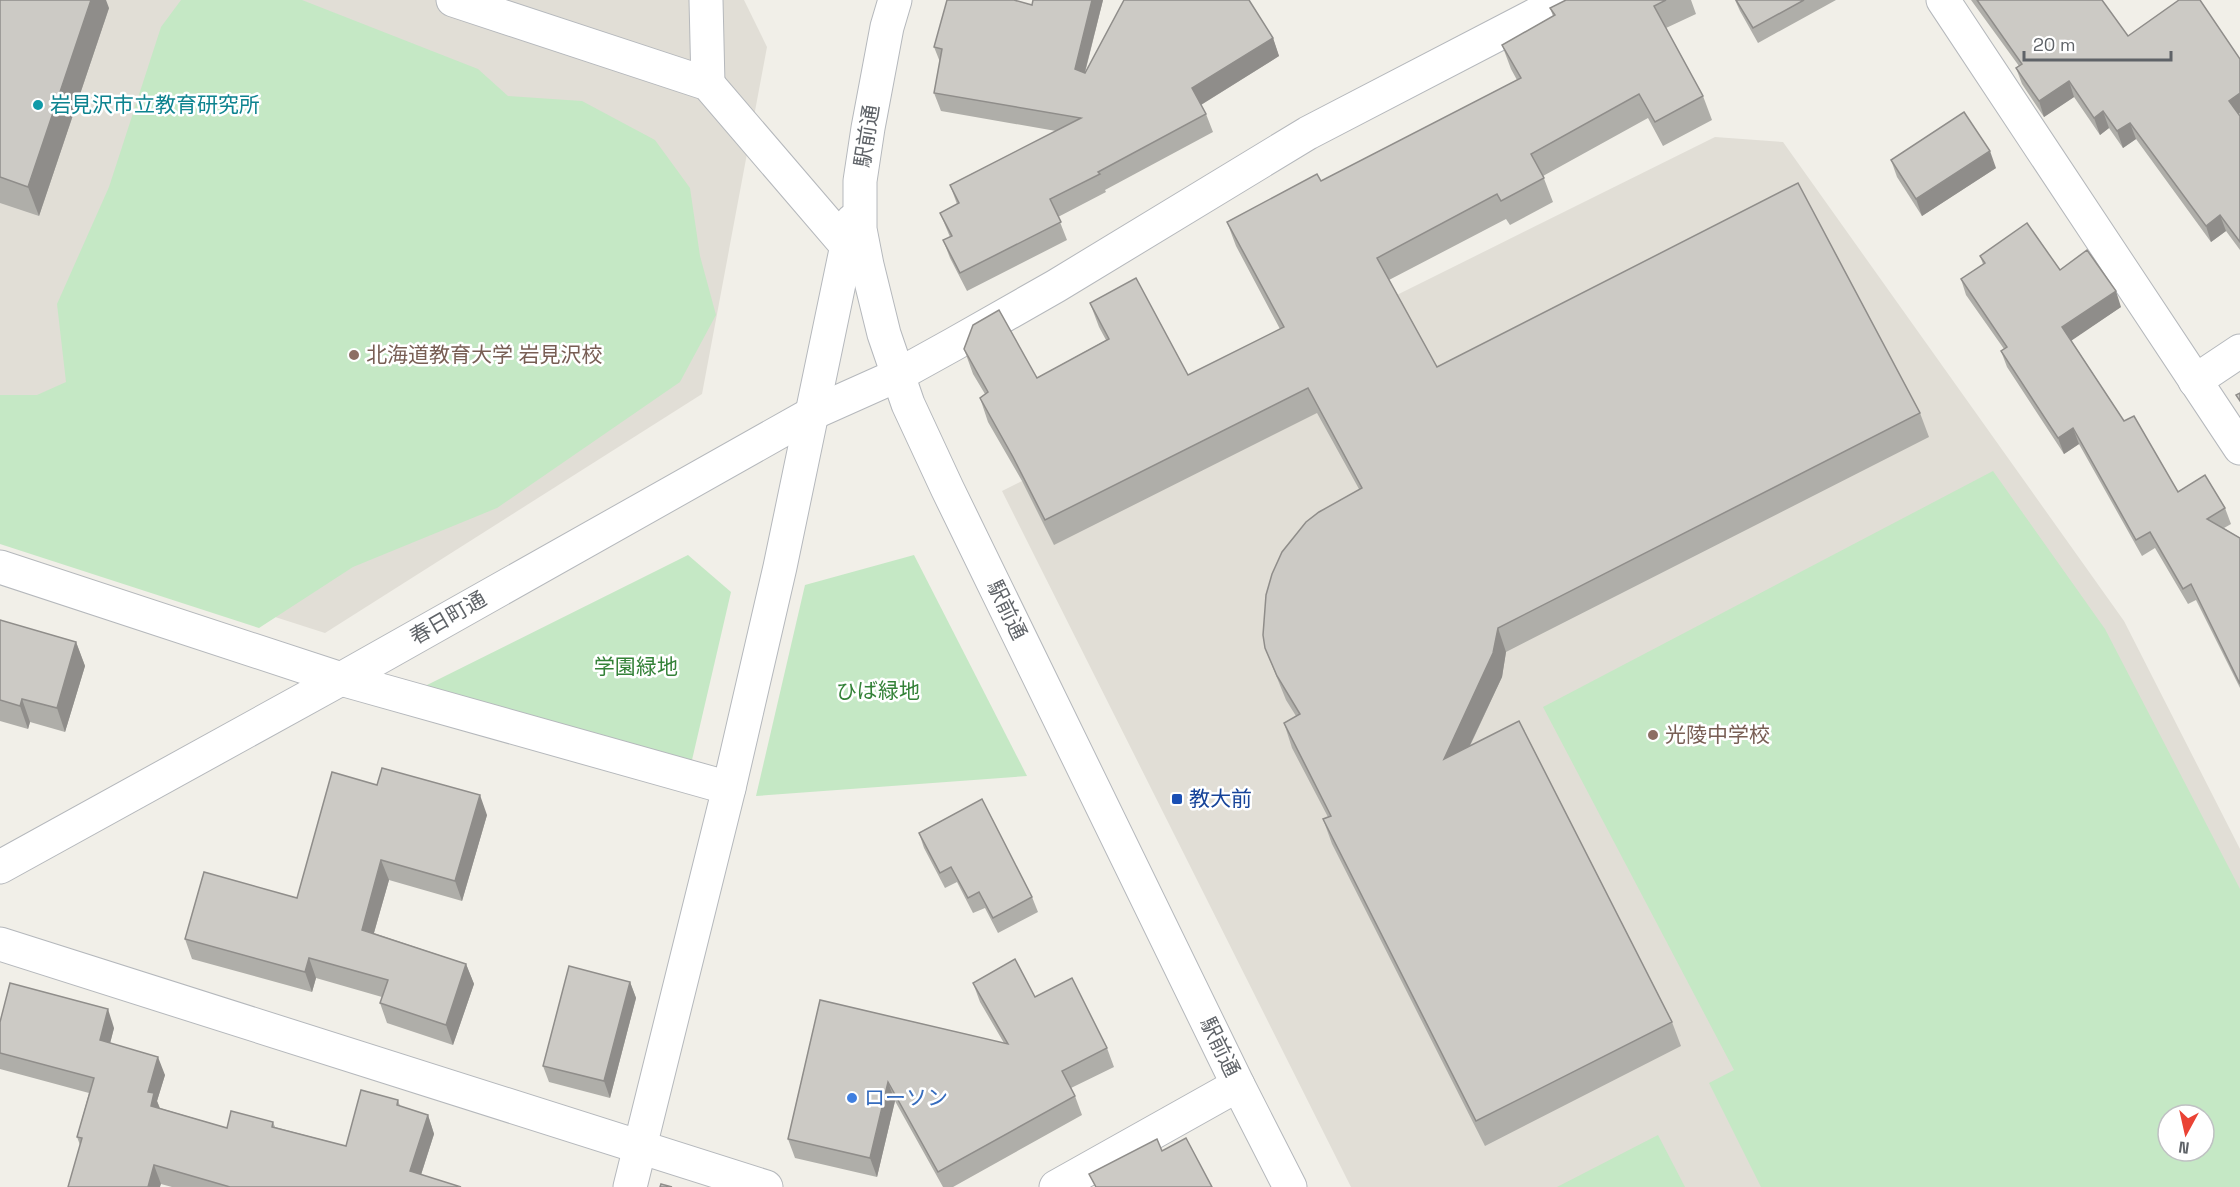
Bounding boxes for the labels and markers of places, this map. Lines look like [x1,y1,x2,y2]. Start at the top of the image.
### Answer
place label: 岩見沢市立教育研究所 [50,91,260,118]
marker: 岩見沢市立教育研究所 [31,98,45,112]
place label: 北海道教育大学 岩見沢校 [366,341,602,368]
marker: 北海道教育大学 岩見沢校 [347,348,361,362]
place label: 光陵中学校 [1665,721,1770,748]
marker: 光陵中学校 [1646,728,1660,742]
place label: 教大前 [1189,785,1252,812]
marker: 教大前 [1170,792,1184,806]
place label: ローソン [864,1084,948,1111]
marker: ローソン [845,1091,859,1105]

